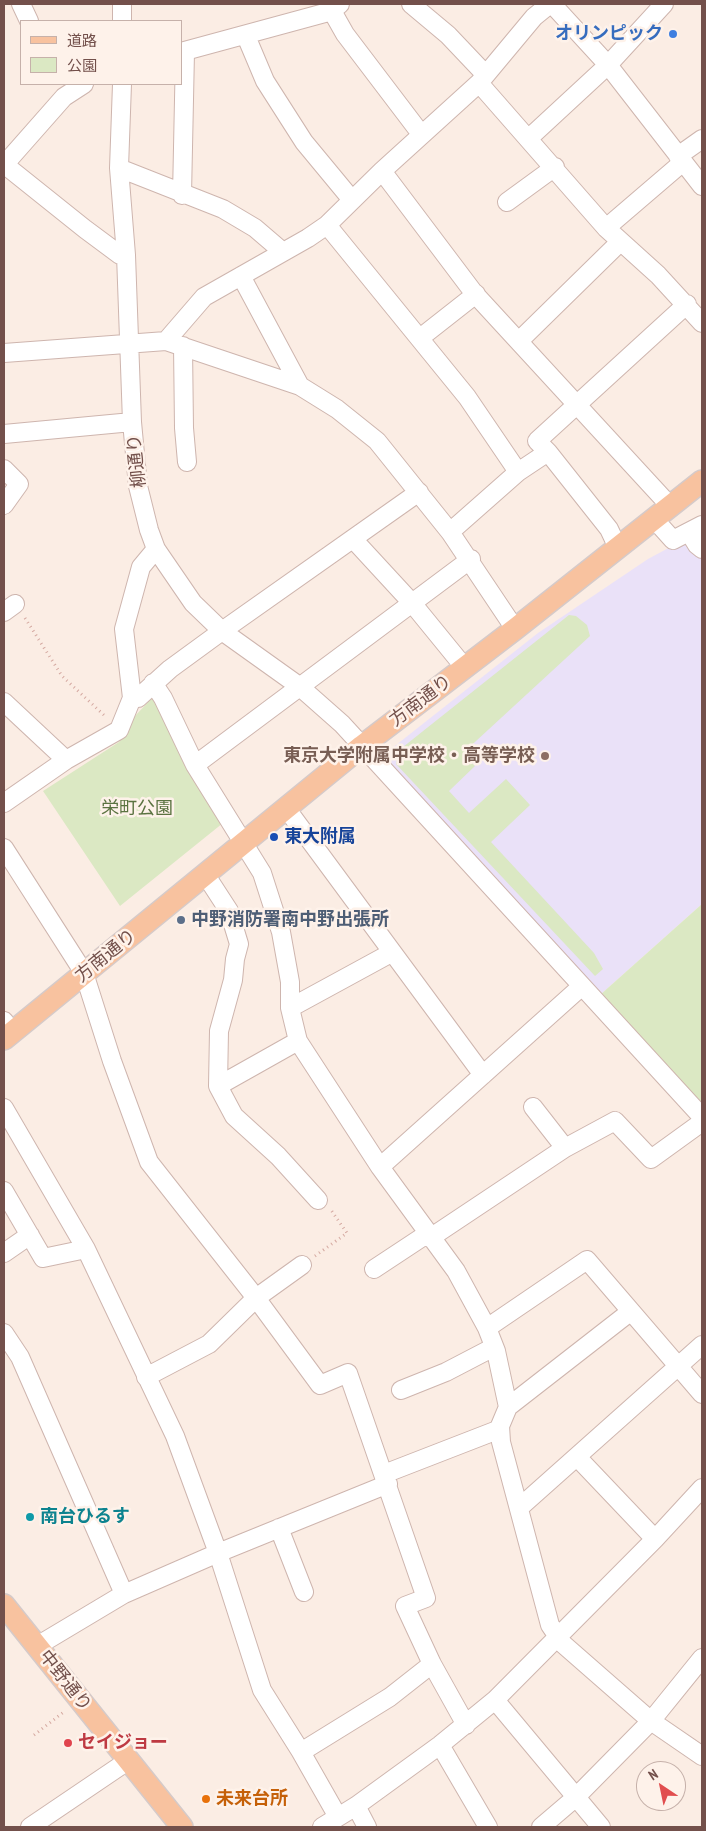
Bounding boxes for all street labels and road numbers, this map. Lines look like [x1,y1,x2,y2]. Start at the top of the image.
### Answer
street label: 柳通り [123,433,151,489]
street label: 方南通り [386,671,456,731]
street label: 方南通り [71,925,141,987]
street label: 中野通り [34,1646,96,1716]

